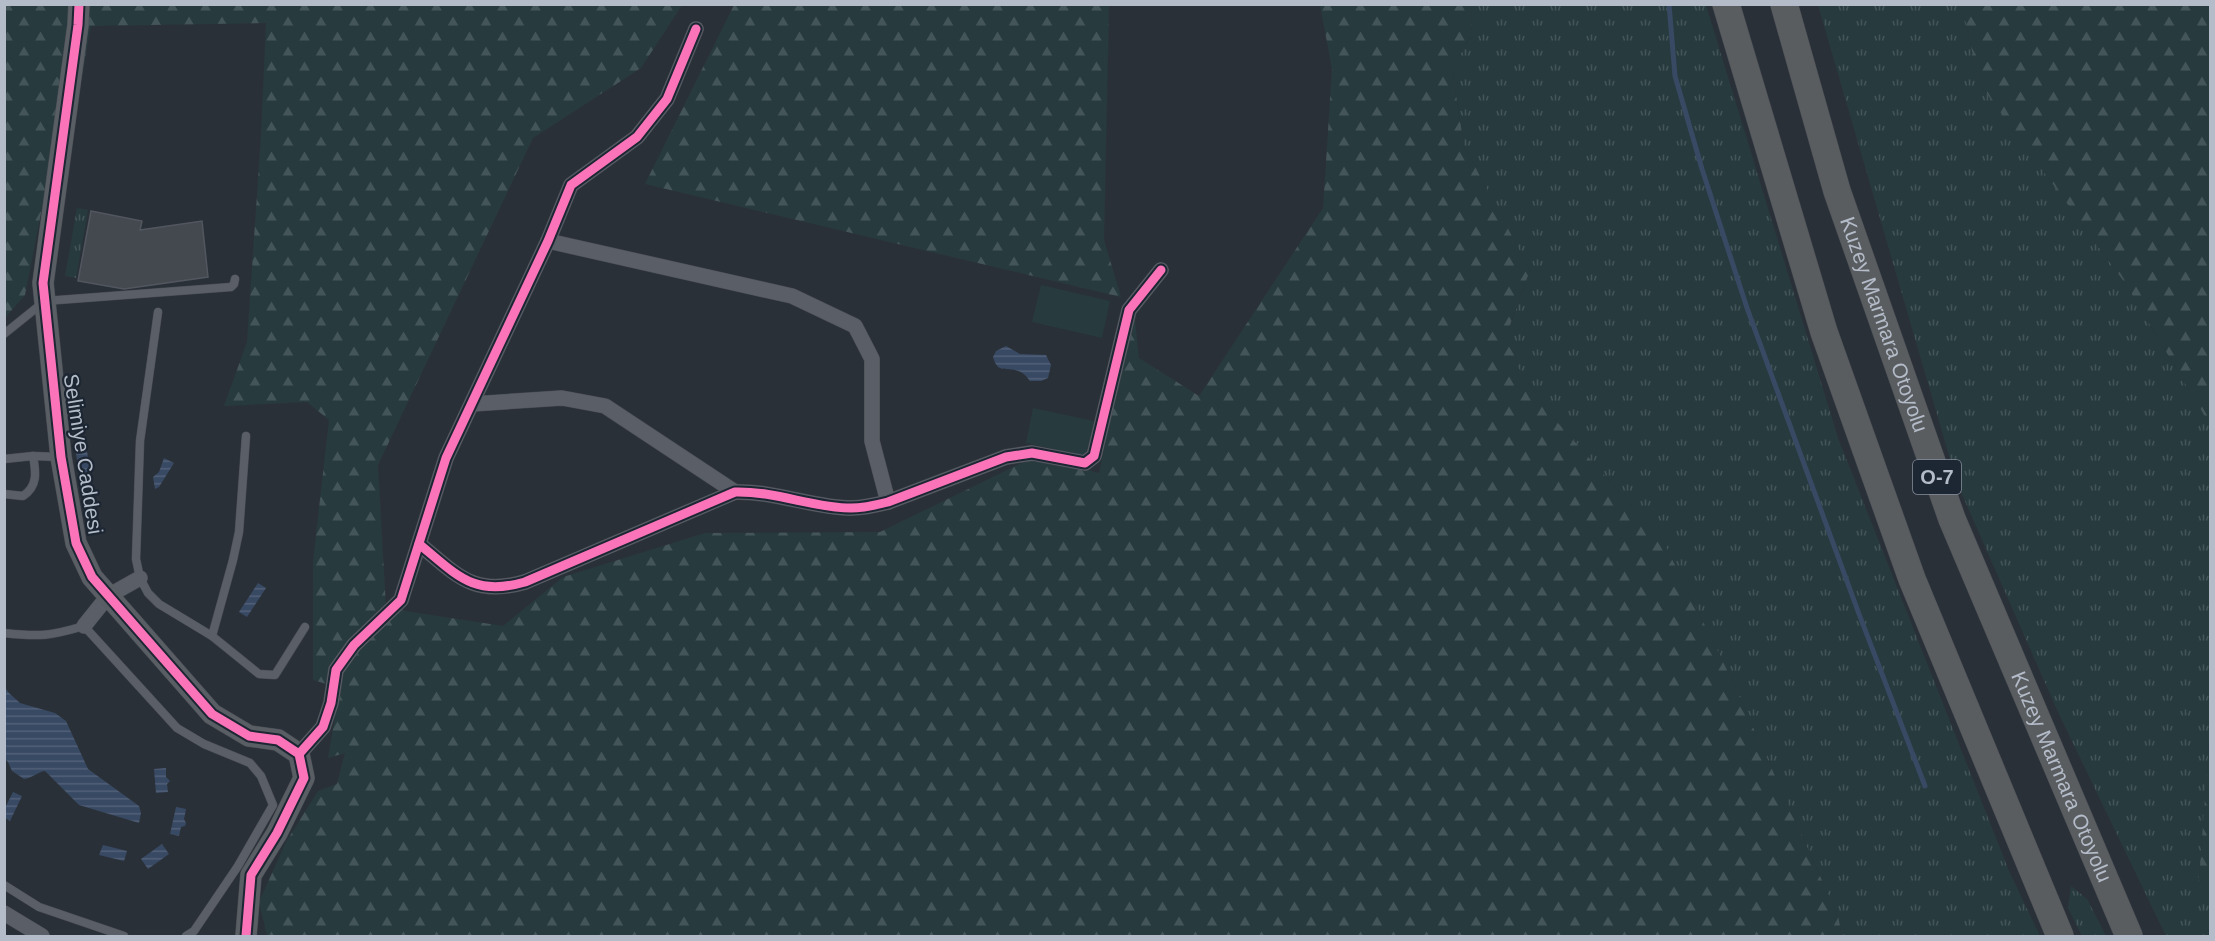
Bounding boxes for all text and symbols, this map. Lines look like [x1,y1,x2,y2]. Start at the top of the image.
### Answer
street label: Kuzey Marmara Otoyolu [1836,214,1933,435]
street label: Selimiye Caddesi [59,372,108,536]
road number: O-7 [1913,460,1961,494]
street label: Kuzey Marmara Otoyolu [2007,668,2117,885]

